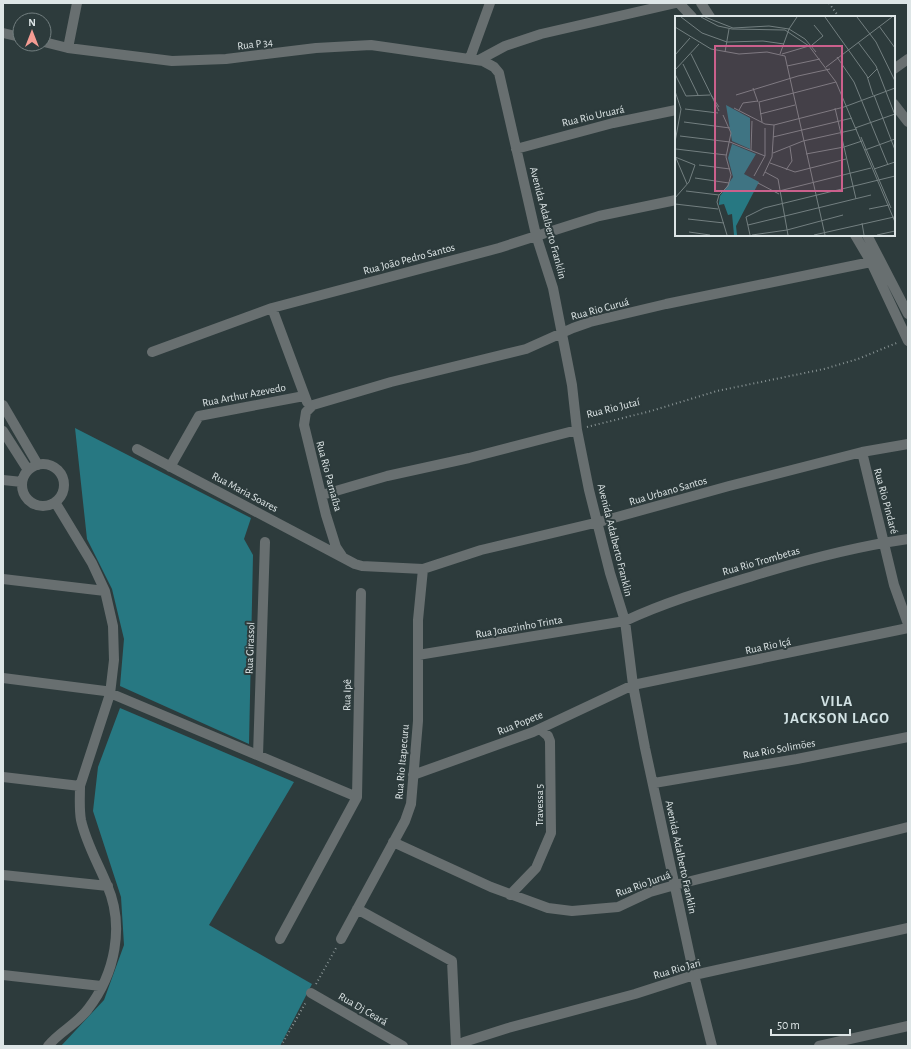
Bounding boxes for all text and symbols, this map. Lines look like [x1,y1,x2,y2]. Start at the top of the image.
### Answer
north arrow [12,12,52,52]
inset map [675,16,895,236]
text: N [28,17,36,28]
street label: Rua P 34 [237,36,273,52]
street label: Rua Rio Uruará [561,103,625,129]
street label: Avenida Adalberto Franklin [528,166,568,280]
street label: Rua João Pedro Santos [362,241,456,277]
street label: Rua Rio Curuá [570,296,630,322]
street label: Rua Arthur Azevedo [201,382,287,408]
street label: Rua Rio Jutaí [585,396,641,420]
street label: Rua Rio Parnaíba [314,440,344,512]
street label: Rua Rio Pindaré [872,467,900,535]
street label: Rua Maria Soares [210,470,280,514]
street label: Rua Urbano Santos [628,475,708,507]
street label: Avenida Adalberto Franklin [596,483,634,597]
street label: Rua Rio Trombetas [721,545,801,577]
street label: Rua Joaozinho Trinta [475,614,563,640]
street label: Rua Girassol [244,622,256,674]
street label: Rua Rio Içá [744,636,792,656]
street label: Rua Ipê [341,679,353,711]
district label: VILA JACKSON LAGO [784,694,890,726]
street label: Rua Popete [496,709,544,737]
street label: Rua Rio Itapecuru [393,724,411,800]
street label: Rua Rio Solimões [742,737,816,761]
street label: Travessa 5 [534,783,545,826]
street label: Avenida Adalberto Franklin [664,799,698,915]
street label: Rua Rio Juruá [614,869,672,899]
street label: Rua Rio Jari [652,957,702,981]
street label: Rua Dj Ceará [337,991,389,1027]
scale bar [771,1011,850,1037]
text: 50 m [777,1019,800,1031]

